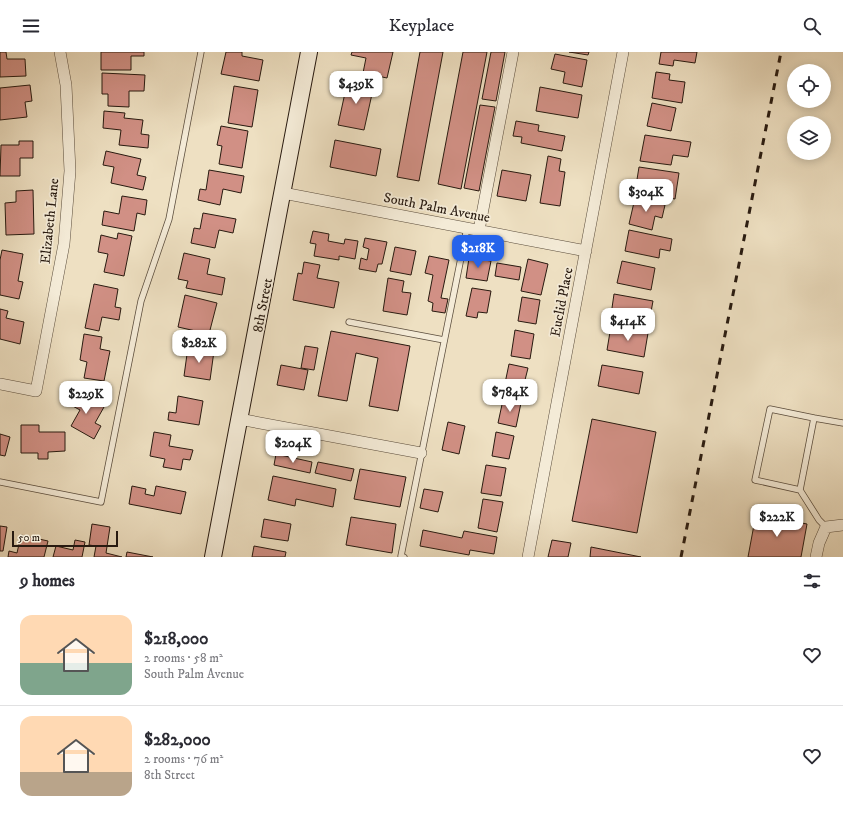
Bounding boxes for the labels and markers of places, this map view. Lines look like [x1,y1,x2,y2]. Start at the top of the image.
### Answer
pin: $439K [328,71,384,105]
pin: $304K [618,179,674,213]
pin: $218K [450,235,506,269]
pin: $414K [600,308,656,342]
pin: $282K [171,330,227,364]
pin: $784K [482,379,538,413]
pin: $229K [58,381,114,415]
pin: $204K [265,430,321,464]
pin: $222K [749,504,805,538]

